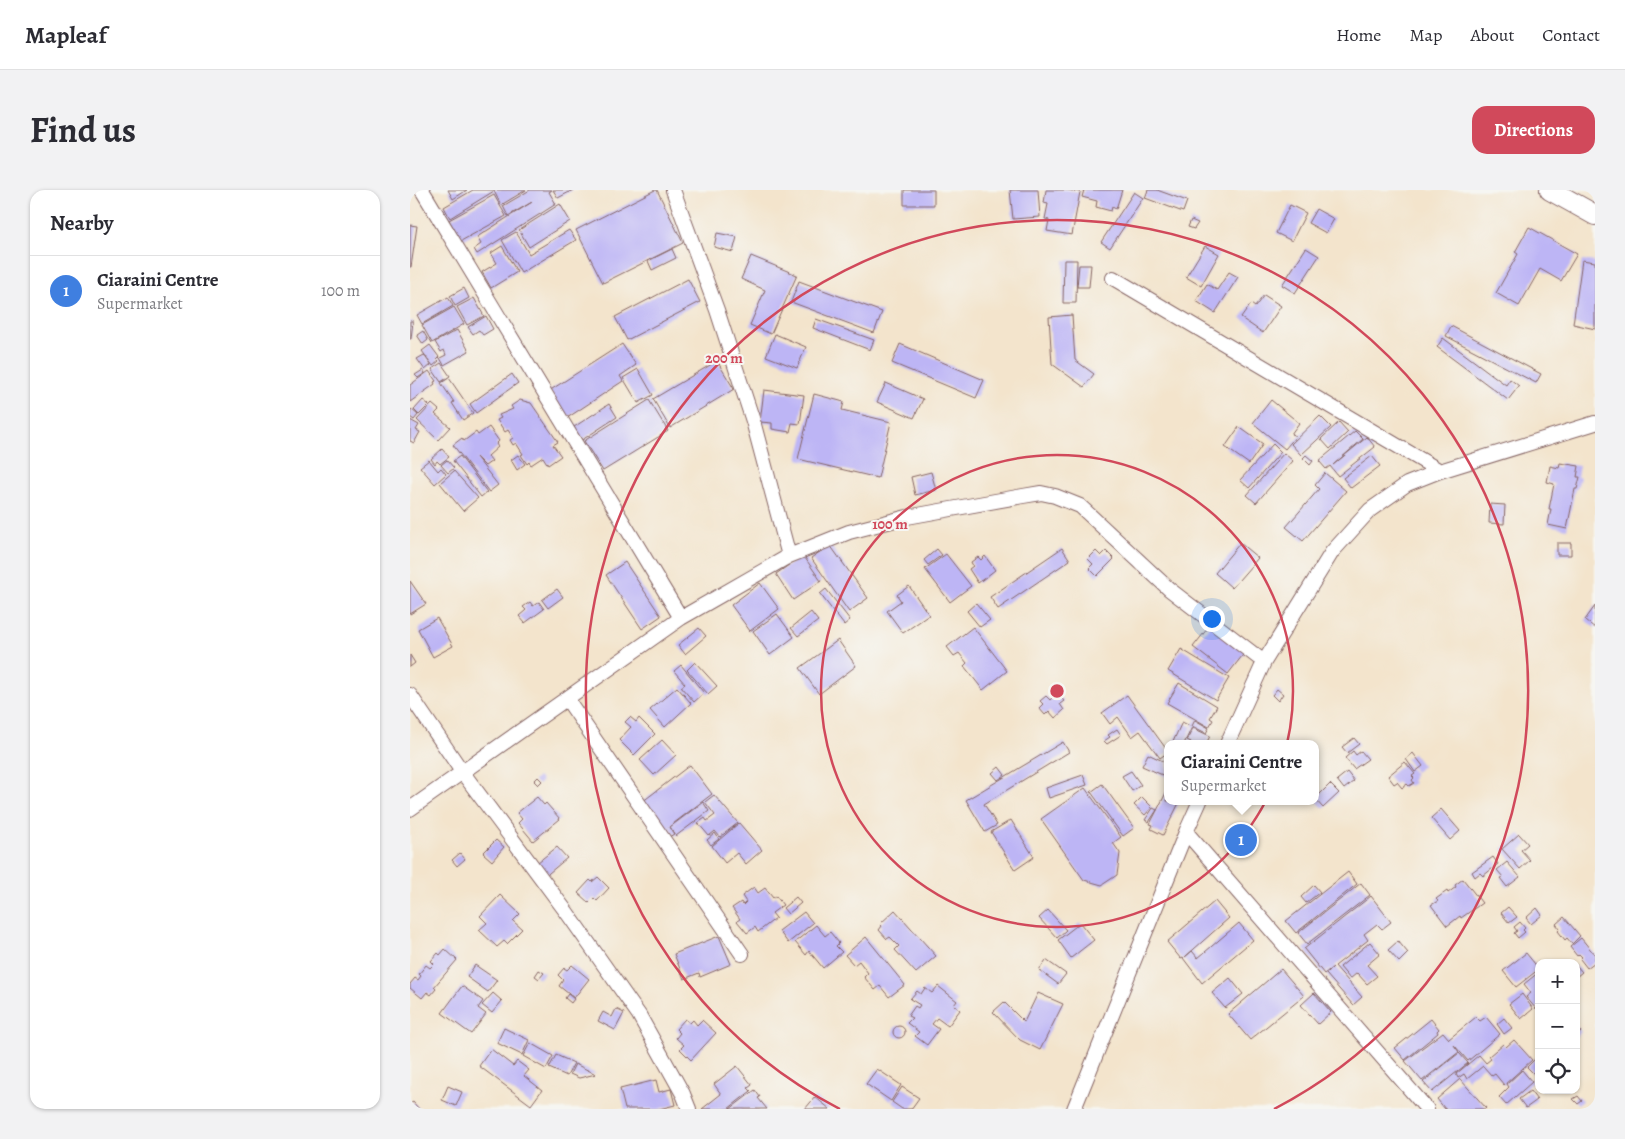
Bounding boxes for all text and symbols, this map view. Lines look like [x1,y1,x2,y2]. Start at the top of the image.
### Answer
text: Mapleaf [25,19,107,51]
text: Home [1336,23,1381,47]
text: Map [1409,23,1442,47]
text: About [1470,23,1514,47]
text: Contact [1542,23,1600,47]
text: Find us [30,106,136,154]
button: Directions [1472,106,1595,154]
text: Nearby [50,209,113,237]
text: Ciaraini Centre [97,267,219,293]
text: 1 [63,280,69,302]
text: 100 m [321,280,360,302]
text: Supermarket [97,293,183,315]
text: 200 m [705,348,743,368]
text: 100 m [872,514,908,534]
your location [1199,606,1225,632]
centre of rings [1048,682,1066,700]
popup [1164,740,1319,805]
text: Ciaraini Centre [1181,749,1302,775]
text: Supermarket [1181,775,1267,797]
pin: 1 [1225,821,1257,859]
map controls [1535,959,1580,1094]
button: + [1535,959,1580,1004]
button: − [1535,1004,1580,1049]
button: locate [1535,1049,1580,1094]

